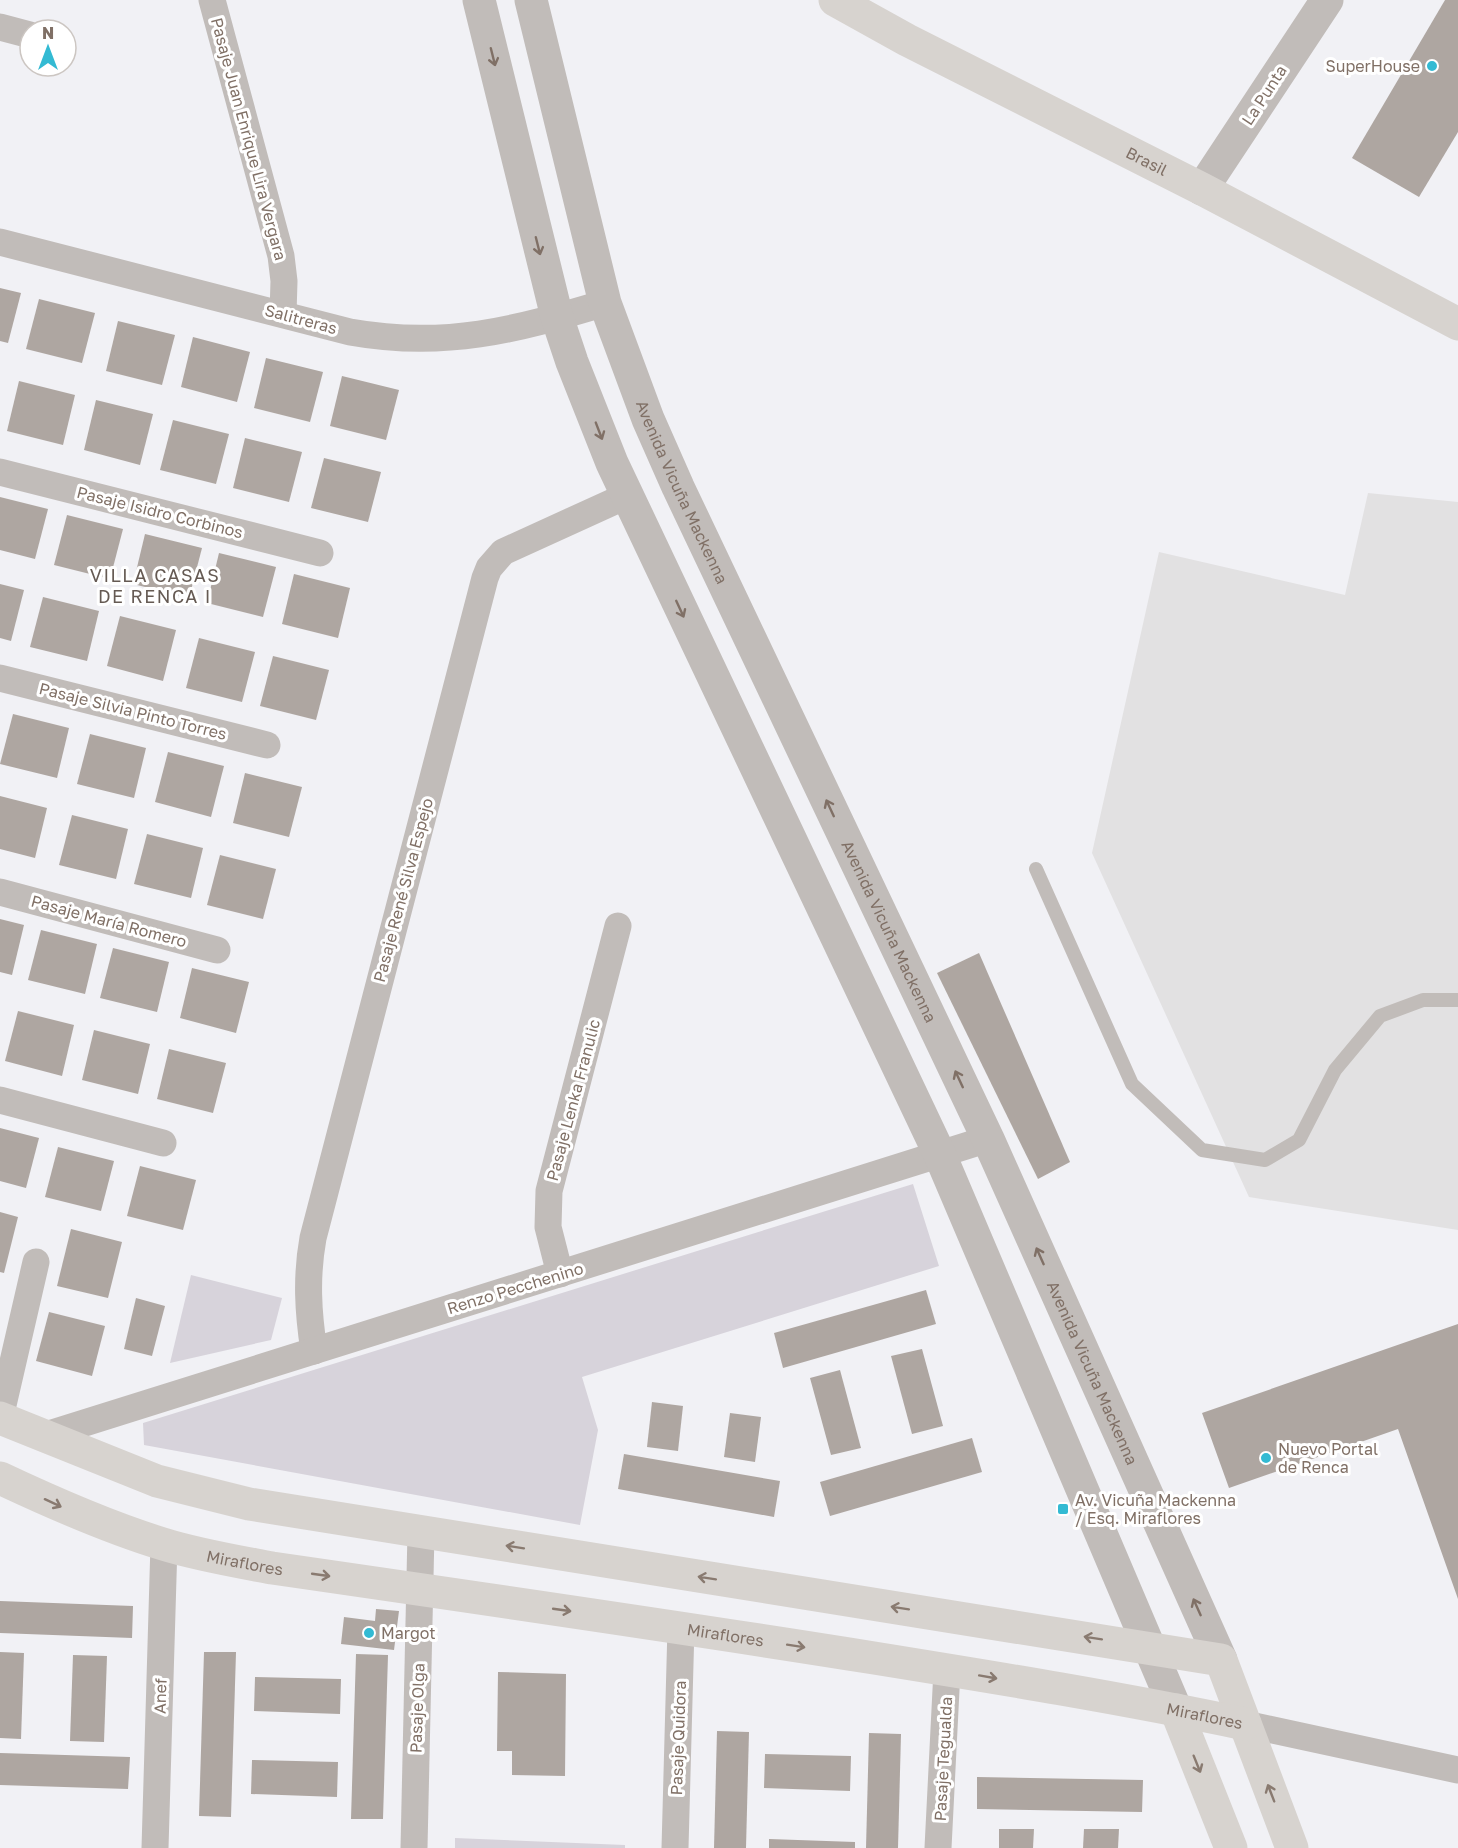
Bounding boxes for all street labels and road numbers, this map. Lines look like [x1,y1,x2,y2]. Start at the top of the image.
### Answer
street label: Pasaje Juan Enrique Lira Vergara [207,15,291,263]
street label: La Punta [1237,61,1291,129]
street label: Brasil [1123,142,1171,180]
street label: Salitreras [263,300,339,338]
street label: Avenida Vicuña Mackenna [632,397,732,587]
street label: Pasaje Isidro Corbinos [75,482,245,542]
street label: Pasaje Silvia Pinto Torres [37,678,229,744]
street label: Pasaje René Silva Espejo [369,796,437,984]
street label: Avenida Vicuña Mackenna [837,837,941,1026]
street label: Pasaje María Romero [29,891,189,951]
street label: Pasaje Lenka Franulic [542,1017,604,1183]
street label: Renzo Pecchenino [444,1258,586,1318]
street label: Avenida Vicuña Mackenna [1043,1278,1142,1468]
street label: Miraflores [205,1546,284,1579]
street label: Miraflores [686,1619,765,1651]
street label: Pasaje Olga [405,1663,429,1753]
street label: Anef [149,1678,171,1714]
street label: Pasaje Quidora [666,1680,690,1796]
street label: Pasaje Tegualda [930,1696,956,1822]
street label: Miraflores [1165,1698,1245,1733]

